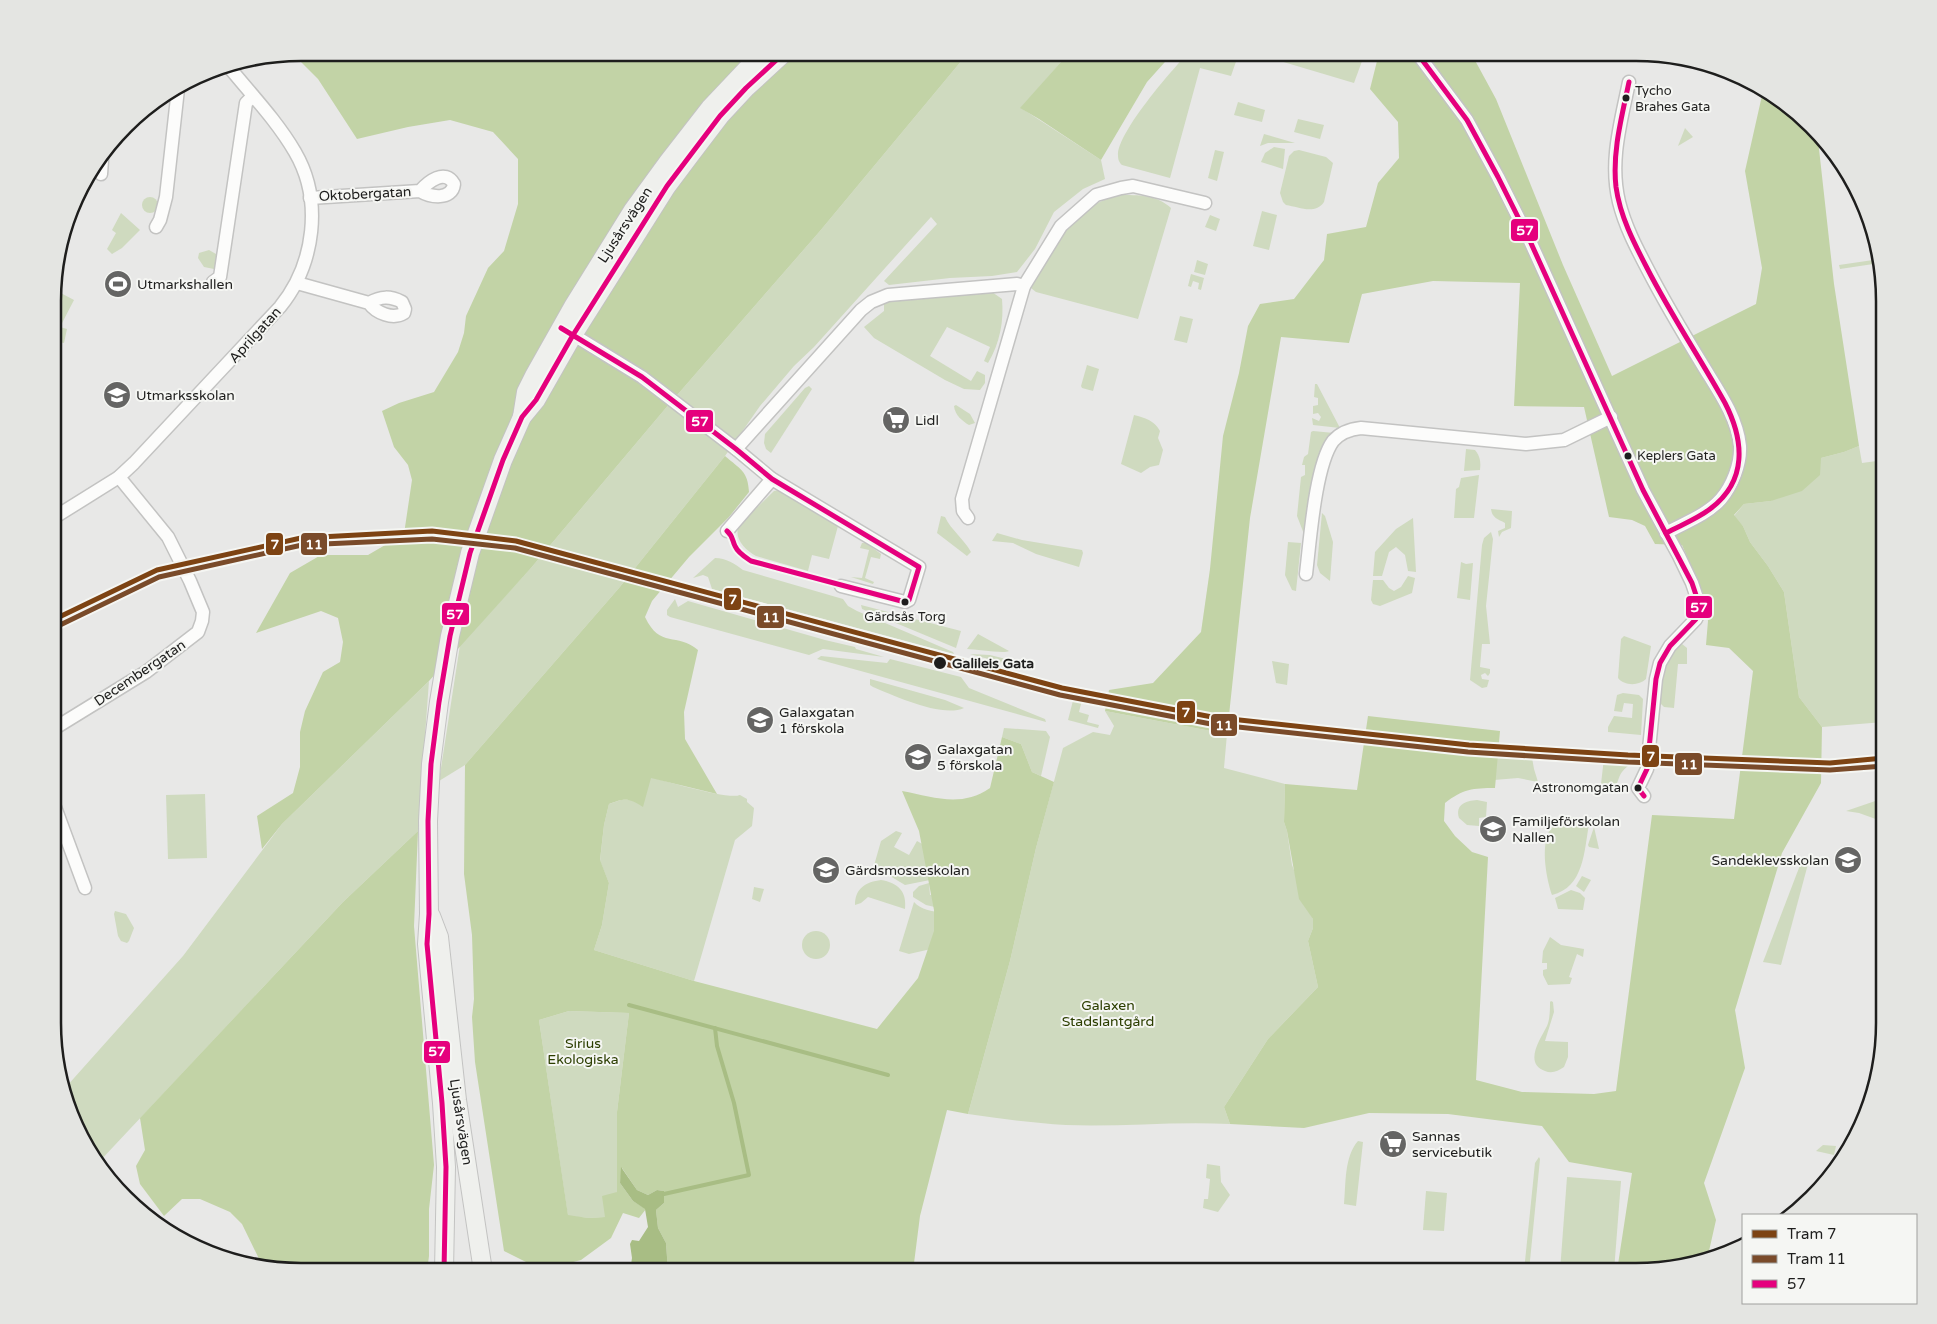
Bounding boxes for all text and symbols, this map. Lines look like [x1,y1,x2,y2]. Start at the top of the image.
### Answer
place label: Tycho Brahes Gata [1635,83,1710,115]
marker: Tycho Brahes Gata [1621,93,1631,103]
street label: Oktobergatan [318,183,412,205]
street label: Ljusårsvägen [594,184,656,266]
line badge: 57 [1510,218,1539,242]
text: 57 [1516,222,1534,239]
sports icon: Utmarkshallen [103,269,133,299]
place label: Utmarkshallen [137,276,233,293]
street label: Aprilgatan [225,303,285,367]
school or university icon: Utmarksskolan [102,380,132,410]
place label: Utmarksskolan [136,387,235,404]
supermarket icon: Lidl [881,405,911,435]
line badge: 57 [685,409,714,433]
place label: Lidl [915,412,939,429]
text: 57 [691,413,709,430]
place label: Keplers Gata [1637,448,1716,464]
marker: Keplers Gata [1623,451,1633,461]
line badge: 7 [265,532,284,556]
line badge: 11 [300,532,328,556]
text: 7 [271,536,280,553]
text: 11 [305,536,323,553]
line badge: 7 [723,587,742,611]
text: 7 [729,591,738,608]
line badge: 57 [1685,595,1713,619]
marker: Gärdsås Torg [900,597,910,607]
text: 57 [1690,599,1708,616]
line badge: 57 [441,602,470,626]
line badge: 11 [756,605,785,629]
text: 57 [446,606,464,623]
text: 11 [762,609,780,626]
place label: Gärdsås Torg [864,609,946,625]
street label: Decembergatan [91,636,189,710]
marker: Galileis Gata [932,655,948,671]
place label: Galileis Gata [952,655,1034,672]
line badge: 7 [1176,700,1196,724]
place label: Galaxgatan 1 förskola [779,704,855,737]
text: 7 [1182,704,1191,721]
school or university icon: Galaxgatan 1 förskola [745,705,775,735]
line badge: 11 [1210,713,1238,737]
text: 11 [1215,717,1233,734]
place label: Galaxgatan 5 förskola [937,741,1013,774]
school or university icon: Galaxgatan 5 förskola [903,742,933,772]
line badge: 7 [1641,744,1660,768]
text: 7 [1647,748,1656,765]
line badge: 11 [1674,752,1703,776]
text: 11 [1680,756,1698,773]
place label: Astronomgatan [1532,780,1629,796]
marker: Astronomgatan [1633,783,1643,793]
place label: Familjeförskolan Nallen [1512,813,1620,846]
school or university icon: Familjeförskolan Nallen [1478,814,1508,844]
school or university icon: Sandeklevsskolan [1833,845,1863,875]
place label: Sandeklevsskolan [1711,852,1829,869]
school or university icon: Gärdsmosseskolan [811,855,841,885]
place label: Gärdsmosseskolan [845,862,970,879]
park label: Galaxen Stadslantgård [1062,997,1154,1030]
park label: Sirius Ekologiska [547,1035,619,1068]
line badge: 57 [423,1040,451,1064]
text: 57 [428,1043,446,1060]
street label: Ljusårsvägen [446,1078,476,1166]
place label: Sannas servicebutik [1412,1128,1492,1161]
supermarket icon: Sannas servicebutik [1378,1129,1408,1159]
legend [1742,1214,1917,1304]
text: Tram 7 [1787,1225,1837,1243]
text: Tram 11 [1787,1250,1846,1268]
text: 57 [1787,1275,1806,1293]

